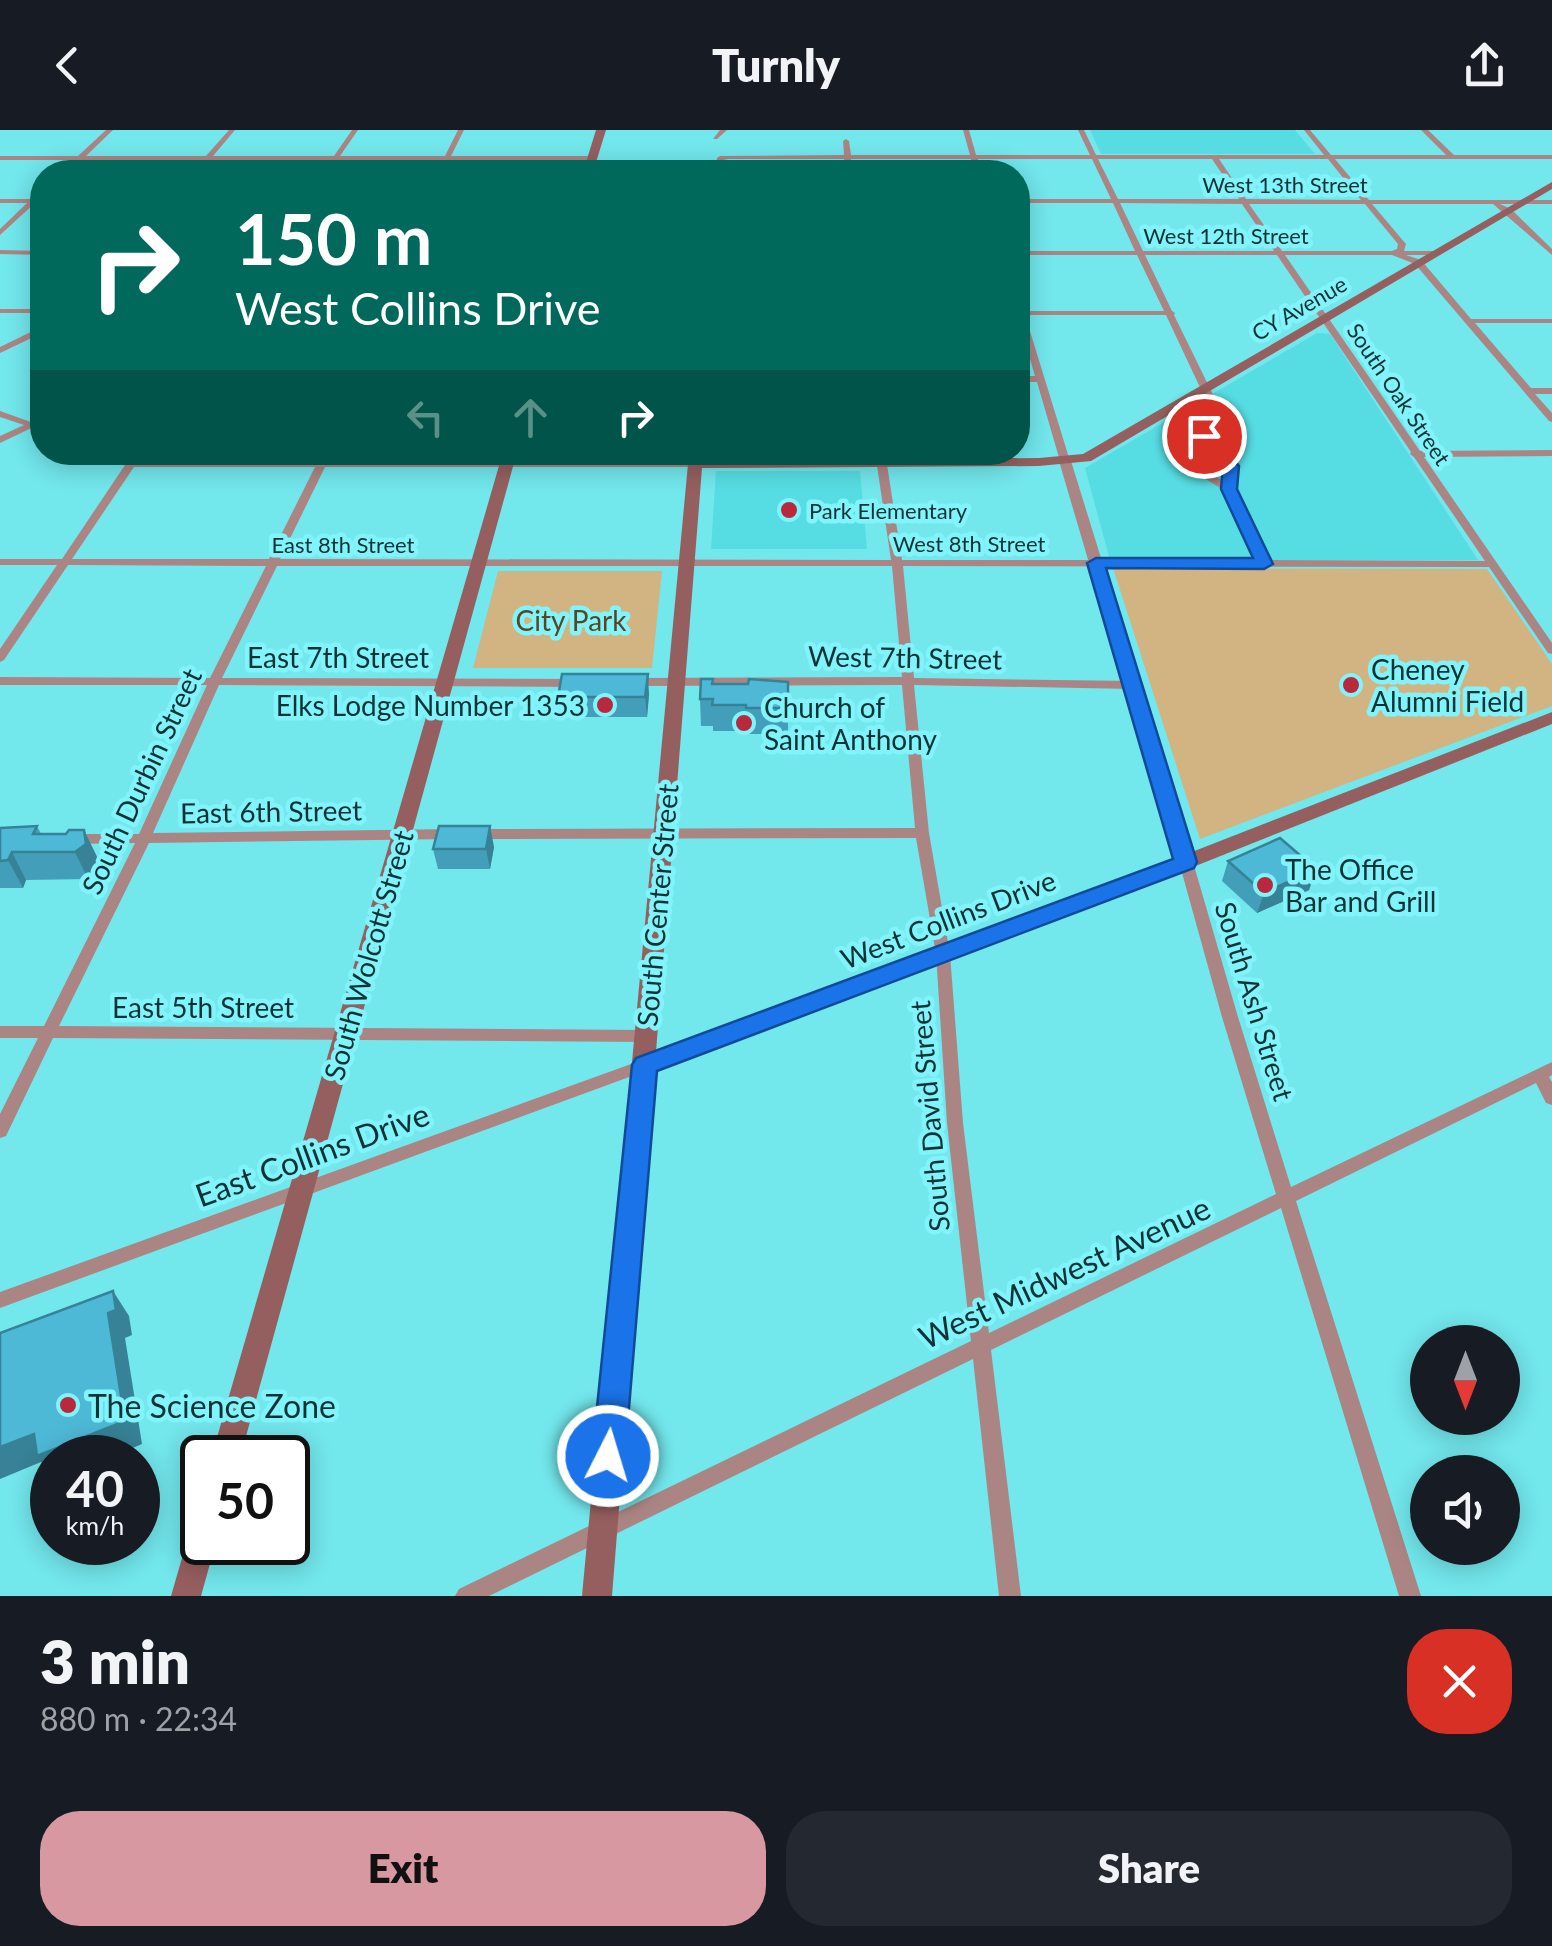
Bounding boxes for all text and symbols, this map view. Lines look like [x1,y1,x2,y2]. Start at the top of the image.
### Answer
icon: back [40,38,95,93]
text: Turnly [712,38,840,92]
icon: share [1457,38,1512,93]
street label: West 13th Street [1202,171,1368,198]
text: 150 m [235,196,432,280]
icon: right [70,200,200,330]
street label: West 12th Street [1143,222,1309,249]
street label: CY Avenue [1247,270,1351,346]
text: West Collins Drive [235,281,601,335]
street label: South Oak Street [1342,318,1456,470]
icon: left [398,390,453,445]
icon: ahead [503,390,558,445]
icon: right [608,390,663,445]
pin [1162,394,1247,479]
icon: arrive [1177,409,1232,464]
place label: Park Elementary [809,497,968,524]
marker: Park Elementary [778,499,800,521]
street label: West 8th Street [893,530,1045,557]
street label: East 8th Street [271,531,415,558]
park label: City Park [515,603,627,637]
street label: West 7th Street [808,638,1002,676]
street label: East 7th Street [247,640,429,674]
place label: Cheney Alumni Field [1371,652,1524,718]
street label: South Durbin Street [74,663,208,899]
marker: Cheney Alumni Field [1340,674,1362,696]
place label: Elks Lodge Number 1353 [276,688,585,722]
place label: Church of Saint Anthony [764,690,937,756]
marker: Elks Lodge Number 1353 [594,694,616,716]
marker: Church of Saint Anthony [733,712,755,734]
street label: South Center Street [629,782,685,1028]
street label: East 6th Street [180,792,362,830]
street label: South Wolcott Street [316,826,420,1084]
place label: The Office Bar and Grill [1285,852,1436,918]
street label: West Collins Drive [836,862,1060,976]
marker: The Office Bar and Grill [1254,874,1276,896]
street label: South Ash Street [1209,897,1301,1105]
street label: East 5th Street [112,990,294,1024]
street label: South David Street [902,999,956,1233]
street label: East Collins Drive [190,1094,434,1214]
street label: West Midwest Avenue [912,1187,1216,1357]
north arrow [1410,1325,1520,1435]
map controls [1410,1325,1520,1565]
place label: The Science Zone [88,1386,336,1425]
marker: The Science Zone [57,1394,79,1416]
position arrow [556,1404,660,1508]
speed limit sign: 50 [180,1435,310,1565]
button: sound [1410,1455,1520,1565]
text: 40 [66,1458,124,1518]
text: km/h [66,1510,124,1540]
text: 3 min [40,1625,190,1697]
button: close [1407,1629,1512,1734]
text: 880 m · 22:34 [40,1699,237,1738]
button: Exit [40,1811,766,1926]
button: Share [786,1811,1512,1926]

